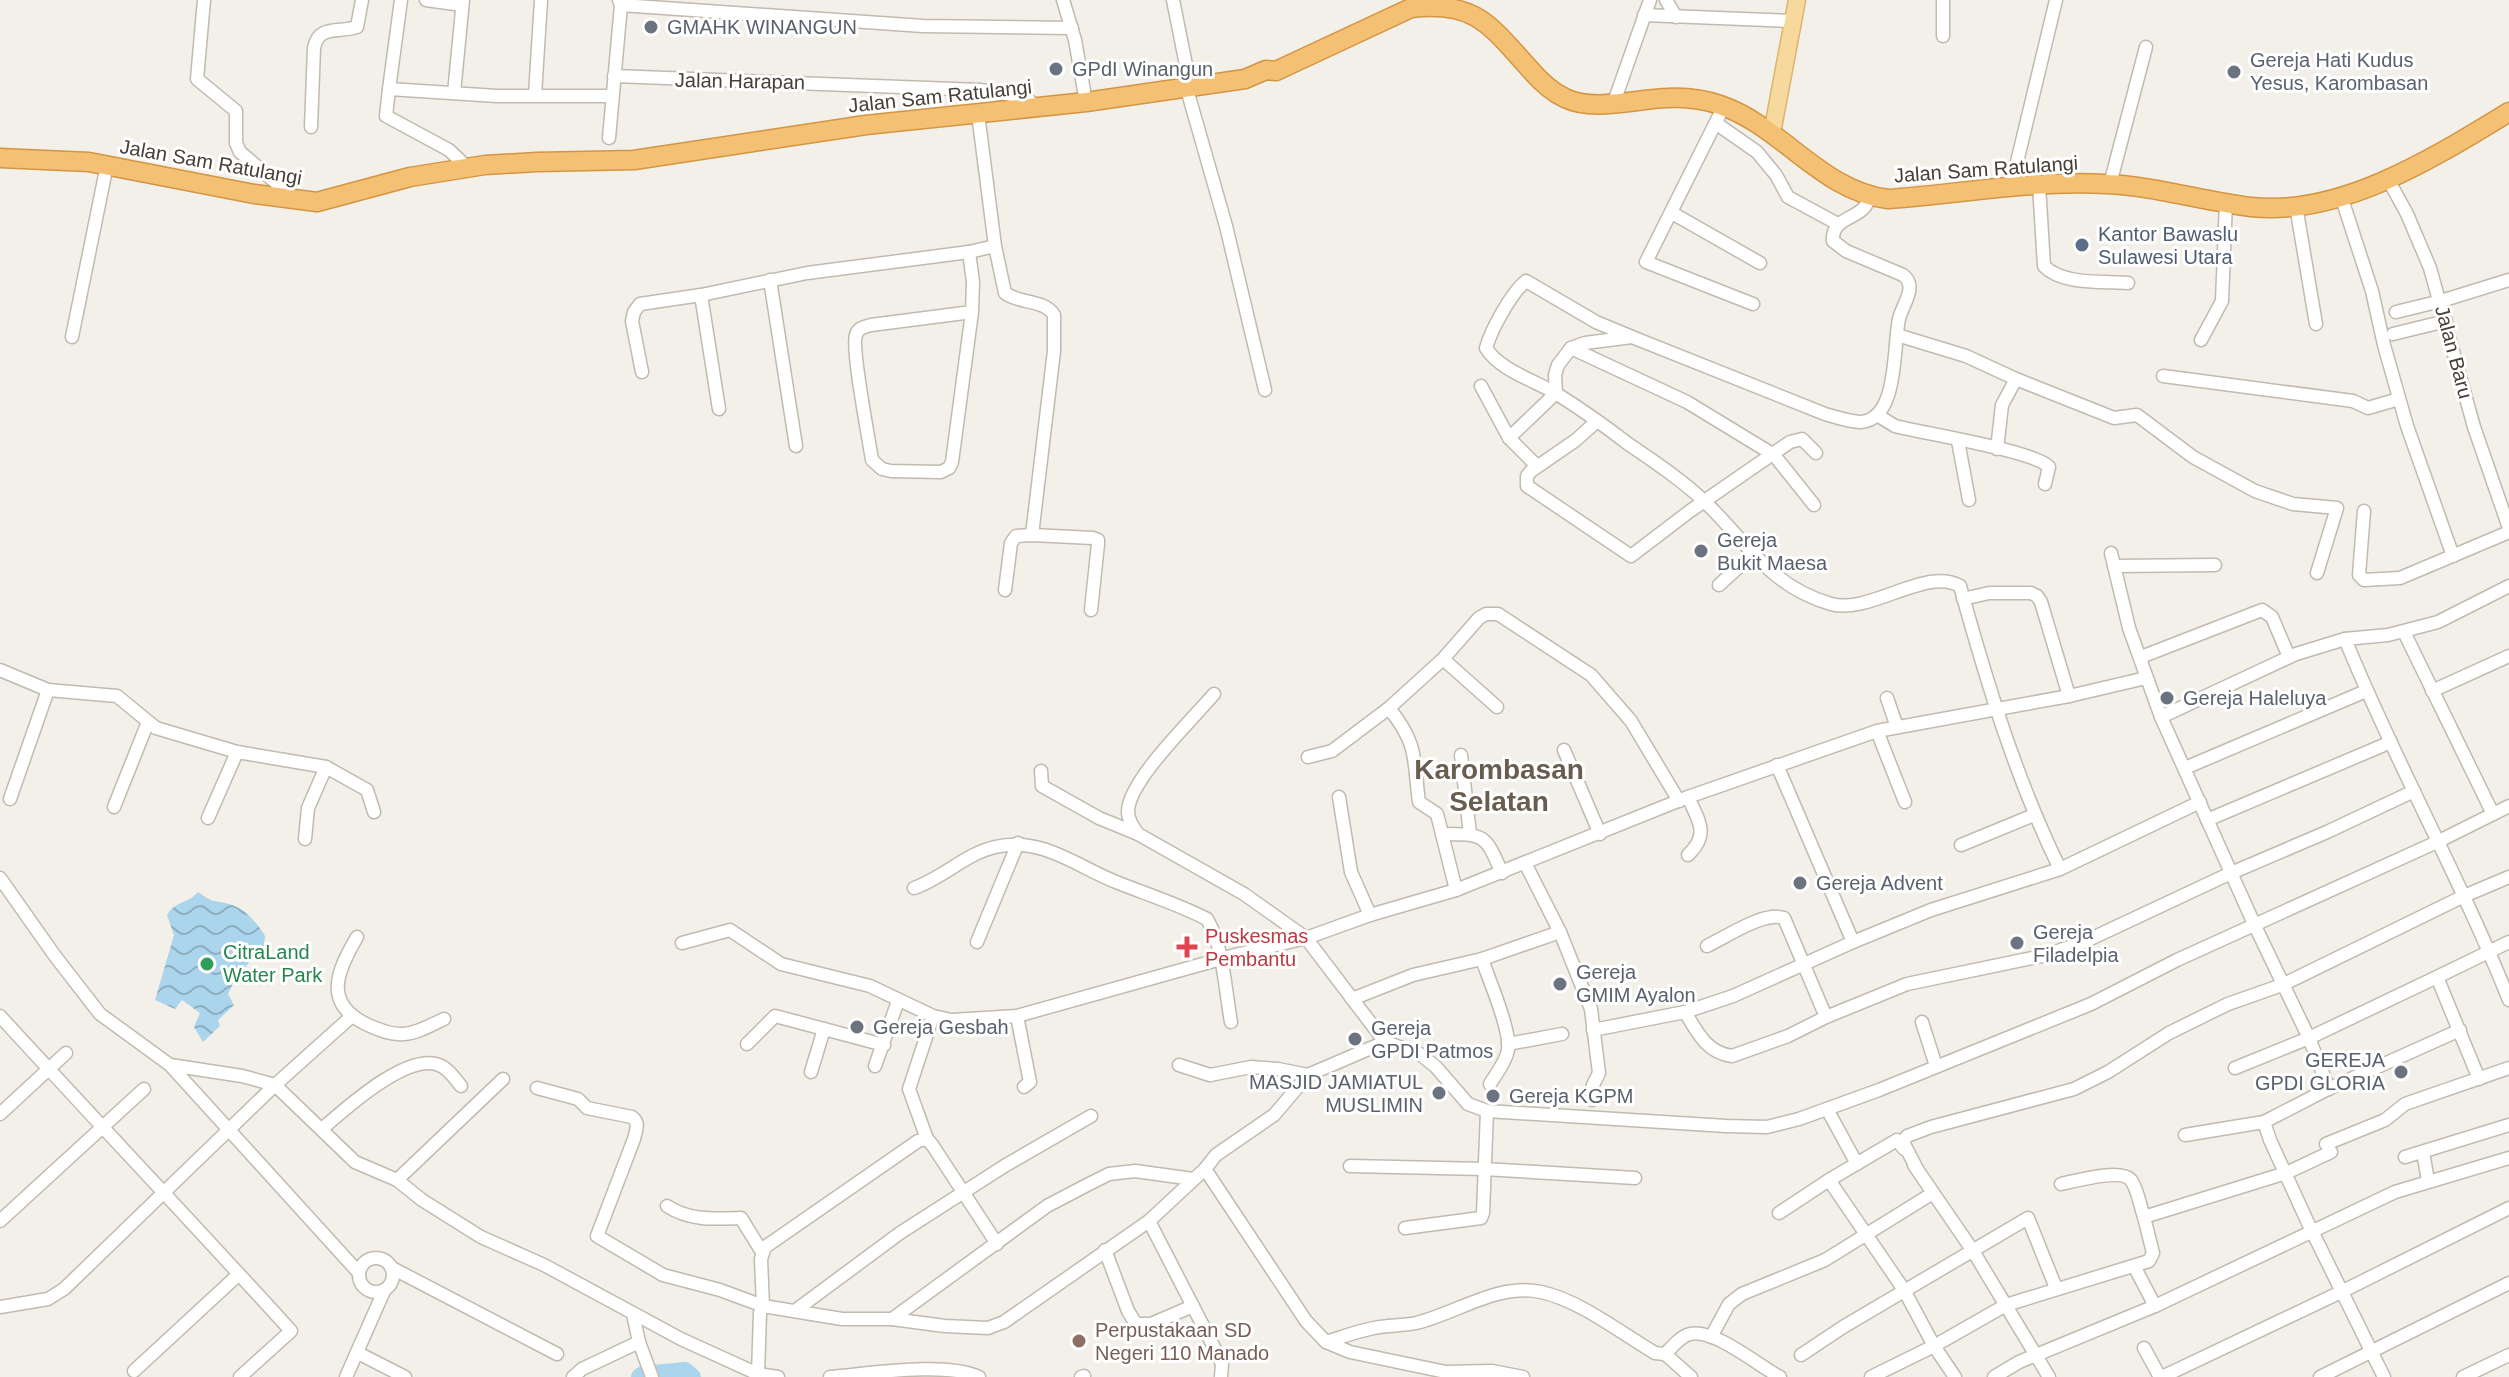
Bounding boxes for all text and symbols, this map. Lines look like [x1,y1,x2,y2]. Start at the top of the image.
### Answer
place label: GMAHK WINANGUN [667,16,857,38]
marker: GMAHK WINANGUN [642,18,660,36]
place label: Gereja Hati Kudus Yesus, Karombasan [2250,49,2428,94]
place label: GPdI Winangun [1072,58,1213,80]
marker: GPdI Winangun [1047,60,1065,78]
marker: Gereja Hati Kudus Yesus, Karombasan [2225,63,2243,81]
street label: Jalan Harapan [675,69,805,93]
street label: Jalan Sam Ratulangi [847,75,1033,117]
street label: Jalan Sam Ratulangi [118,135,304,189]
street label: Jalan Sam Ratulangi [1893,152,2079,186]
place label: Kantor Bawaslu Sulawesi Utara [2098,223,2238,268]
marker: Kantor Bawaslu Sulawesi Utara [2073,236,2091,254]
street label: Jalan Baru [2431,303,2477,401]
place label: Gereja Bukit Maesa [1717,529,1828,574]
marker: Gereja Bukit Maesa [1692,542,1710,560]
place label: Gereja Haleluya [2183,687,2327,709]
marker: Gereja Haleluya [2158,689,2176,707]
district label: Karombasan Selatan [1414,754,1584,817]
place label: Gereja Advent [1816,872,1943,894]
marker: Gereja Advent [1791,874,1809,892]
place label: Gereja Filadelpia [2033,921,2119,966]
place label: Puskesmas Pembantu [1205,925,1308,970]
marker: Gereja Filadelpia [2008,934,2026,952]
marker: Puskesmas Pembantu [1176,936,1198,958]
place label: CitraLand Water Park [223,941,323,986]
marker: CitraLand Water Park [198,955,216,973]
place label: Gereja GMIM Ayalon [1576,961,1696,1006]
marker: Gereja GMIM Ayalon [1551,975,1569,993]
place label: Gereja Gesbah [873,1016,1009,1038]
place label: Gereja GPDI Patmos [1371,1017,1493,1062]
marker: Gereja Gesbah [848,1018,866,1036]
marker: Gereja GPDI Patmos [1346,1030,1364,1048]
place label: GEREJA GPDI GLORIA [2255,1049,2386,1094]
marker: GEREJA GPDI GLORIA [2392,1063,2410,1081]
place label: MASJID JAMIATUL MUSLIMIN [1249,1071,1423,1116]
marker: MASJID JAMIATUL MUSLIMIN [1430,1084,1448,1102]
place label: Gereja KGPM [1509,1085,1633,1107]
marker: Gereja KGPM [1484,1087,1502,1105]
place label: Perpustakaan SD Negeri 110 Manado [1095,1319,1269,1364]
marker: Perpustakaan SD Negeri 110 Manado [1070,1332,1088,1350]

